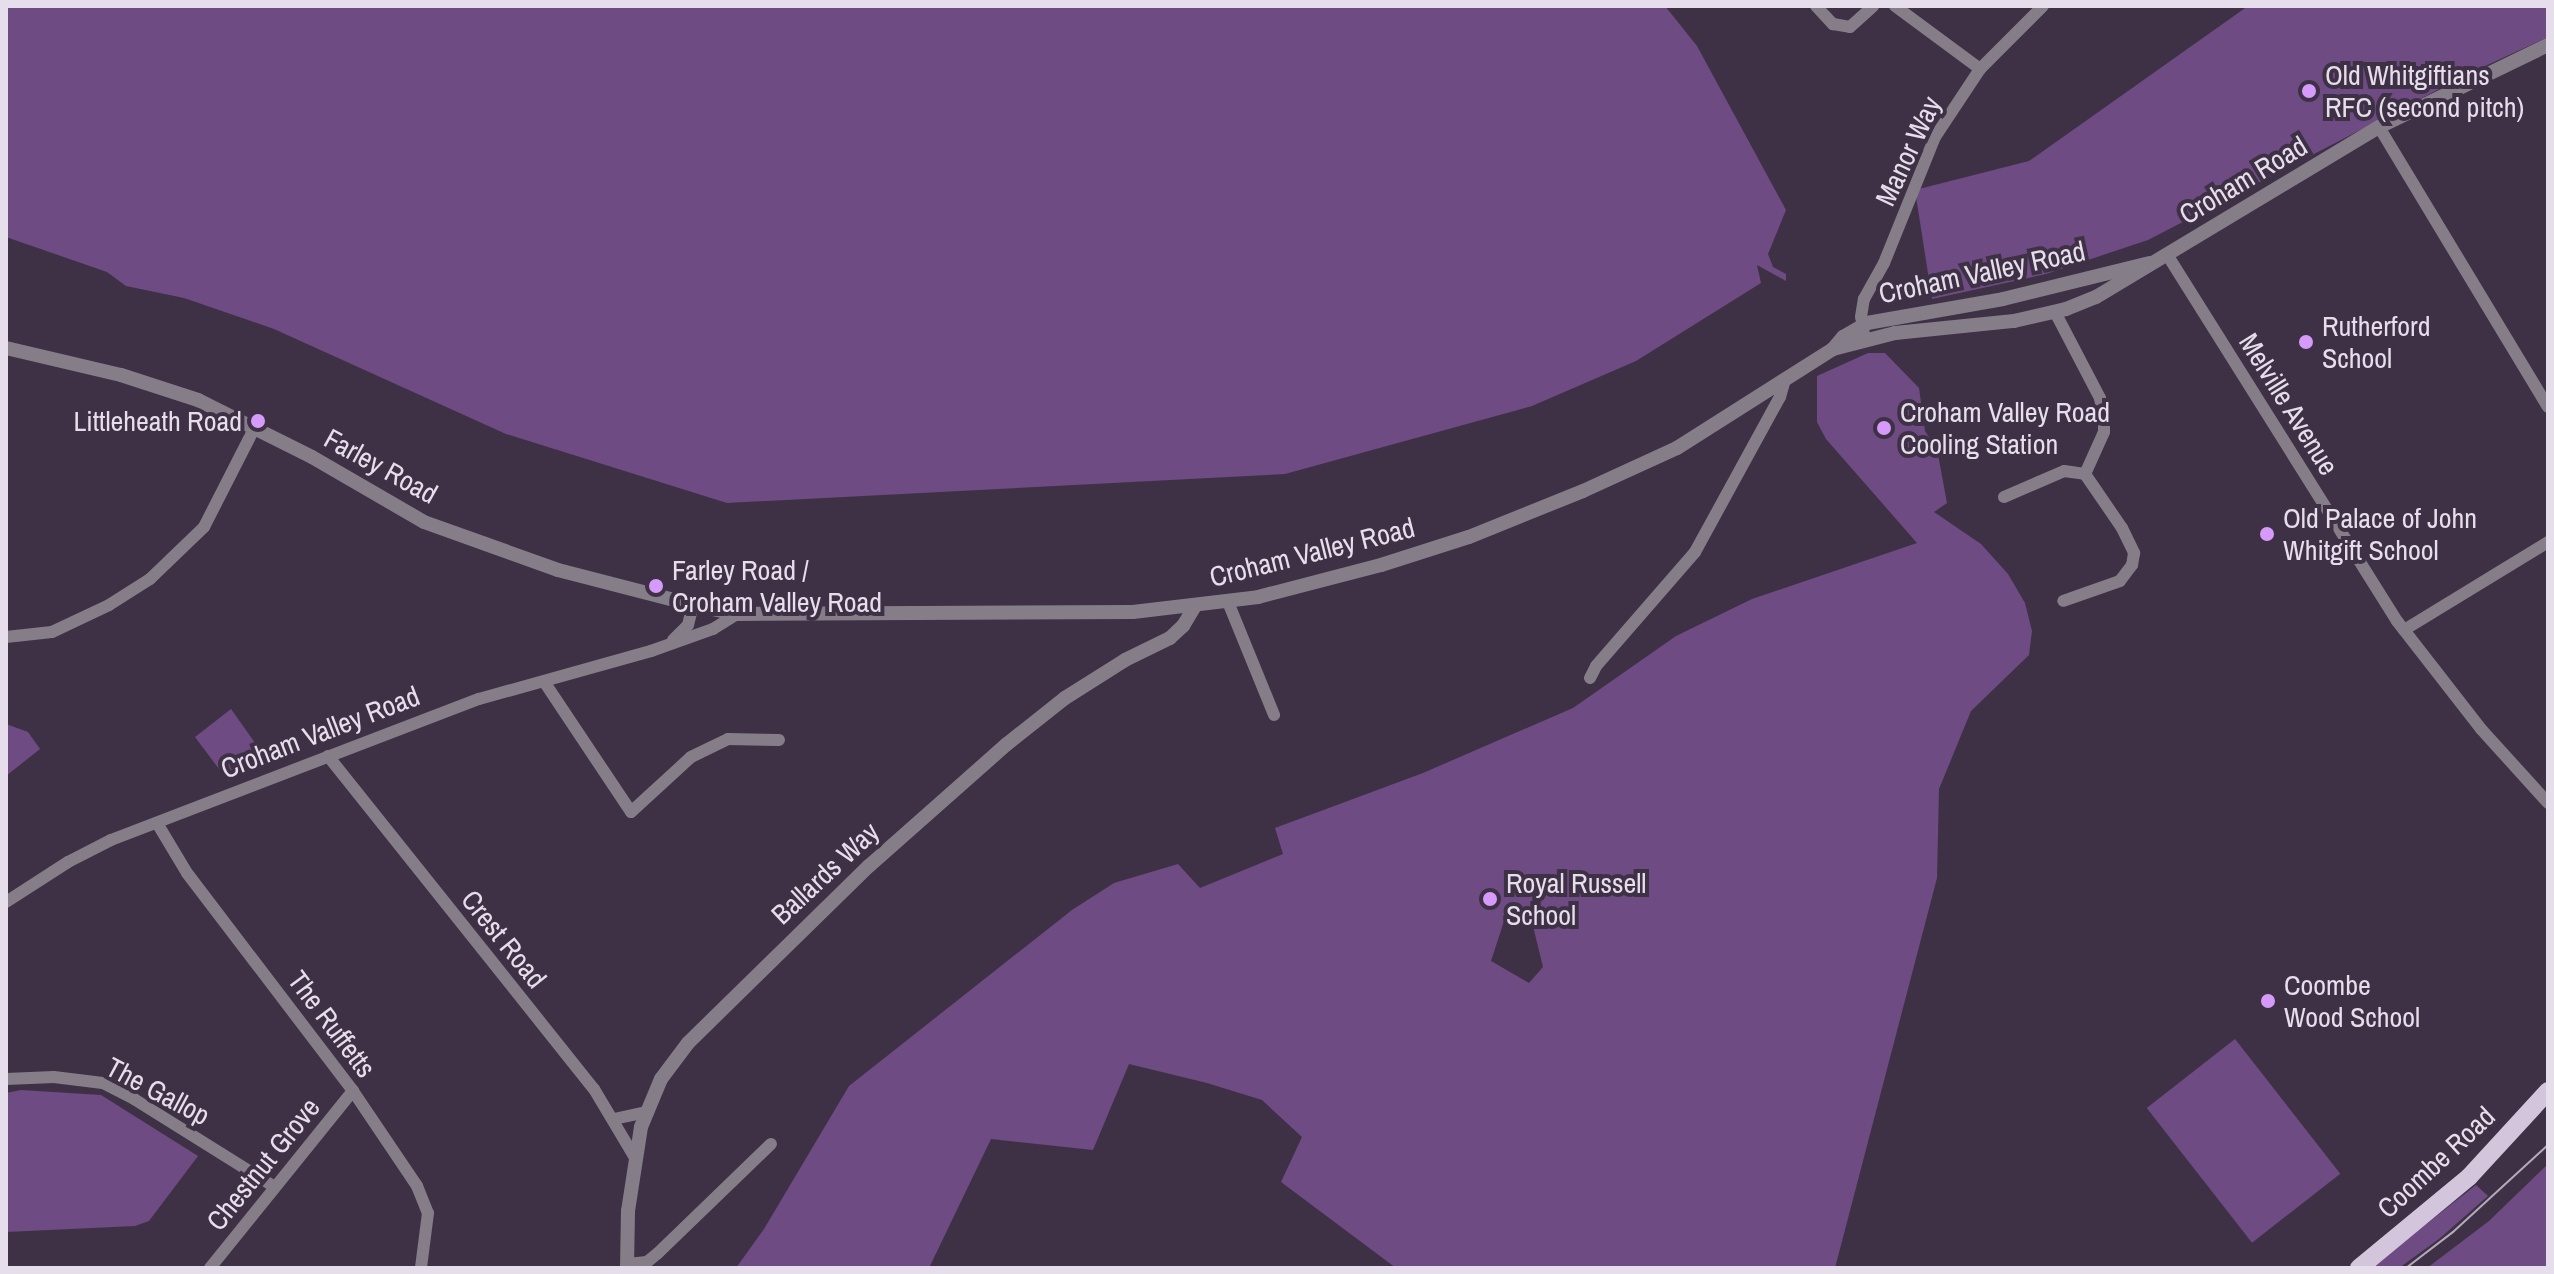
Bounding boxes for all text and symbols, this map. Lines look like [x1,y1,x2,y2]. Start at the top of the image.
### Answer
place label: Old Whitgiftians RFC (second pitch) [2325,58,2524,124]
marker: Old Whitgiftians RFC (second pitch) [2300,82,2318,100]
street label: Manor Way [1868,91,1948,211]
street label: Croham Road [2173,129,2313,231]
street label: Croham Valley Road [1876,234,2088,310]
place label: Rutherford School [2322,309,2430,375]
street label: Melville Avenue [2232,327,2346,481]
marker: Rutherford School [2297,333,2315,351]
place label: Croham Valley Road Cooling Station [1900,395,2110,461]
place label: Littleheath Road [73,404,242,438]
marker: Littleheath Road [249,412,267,430]
marker: Croham Valley Road Cooling Station [1875,419,1893,437]
street label: Farley Road [319,421,443,511]
place label: Old Palace of John Whitgift School [2283,501,2477,567]
street label: Croham Valley Road [1206,510,1418,594]
marker: Old Palace of John Whitgift School [2258,525,2276,543]
place label: Farley Road / Croham Valley Road [672,553,882,619]
marker: Farley Road / Croham Valley Road [647,577,665,595]
street label: Croham Valley Road [216,679,424,785]
street label: Ballards Way [764,815,886,931]
place label: Royal Russell School [1506,866,1646,932]
street label: Crest Road [454,883,554,995]
marker: Royal Russell School [1481,890,1499,908]
street label: The Ruffetts [281,964,383,1084]
place label: Coombe Wood School [2284,968,2420,1034]
marker: Coombe Wood School [2259,992,2277,1010]
street label: The Gallop [101,1050,215,1132]
street label: Chestnut Grove [199,1091,327,1237]
street label: Coombe Road [2370,1099,2502,1225]

